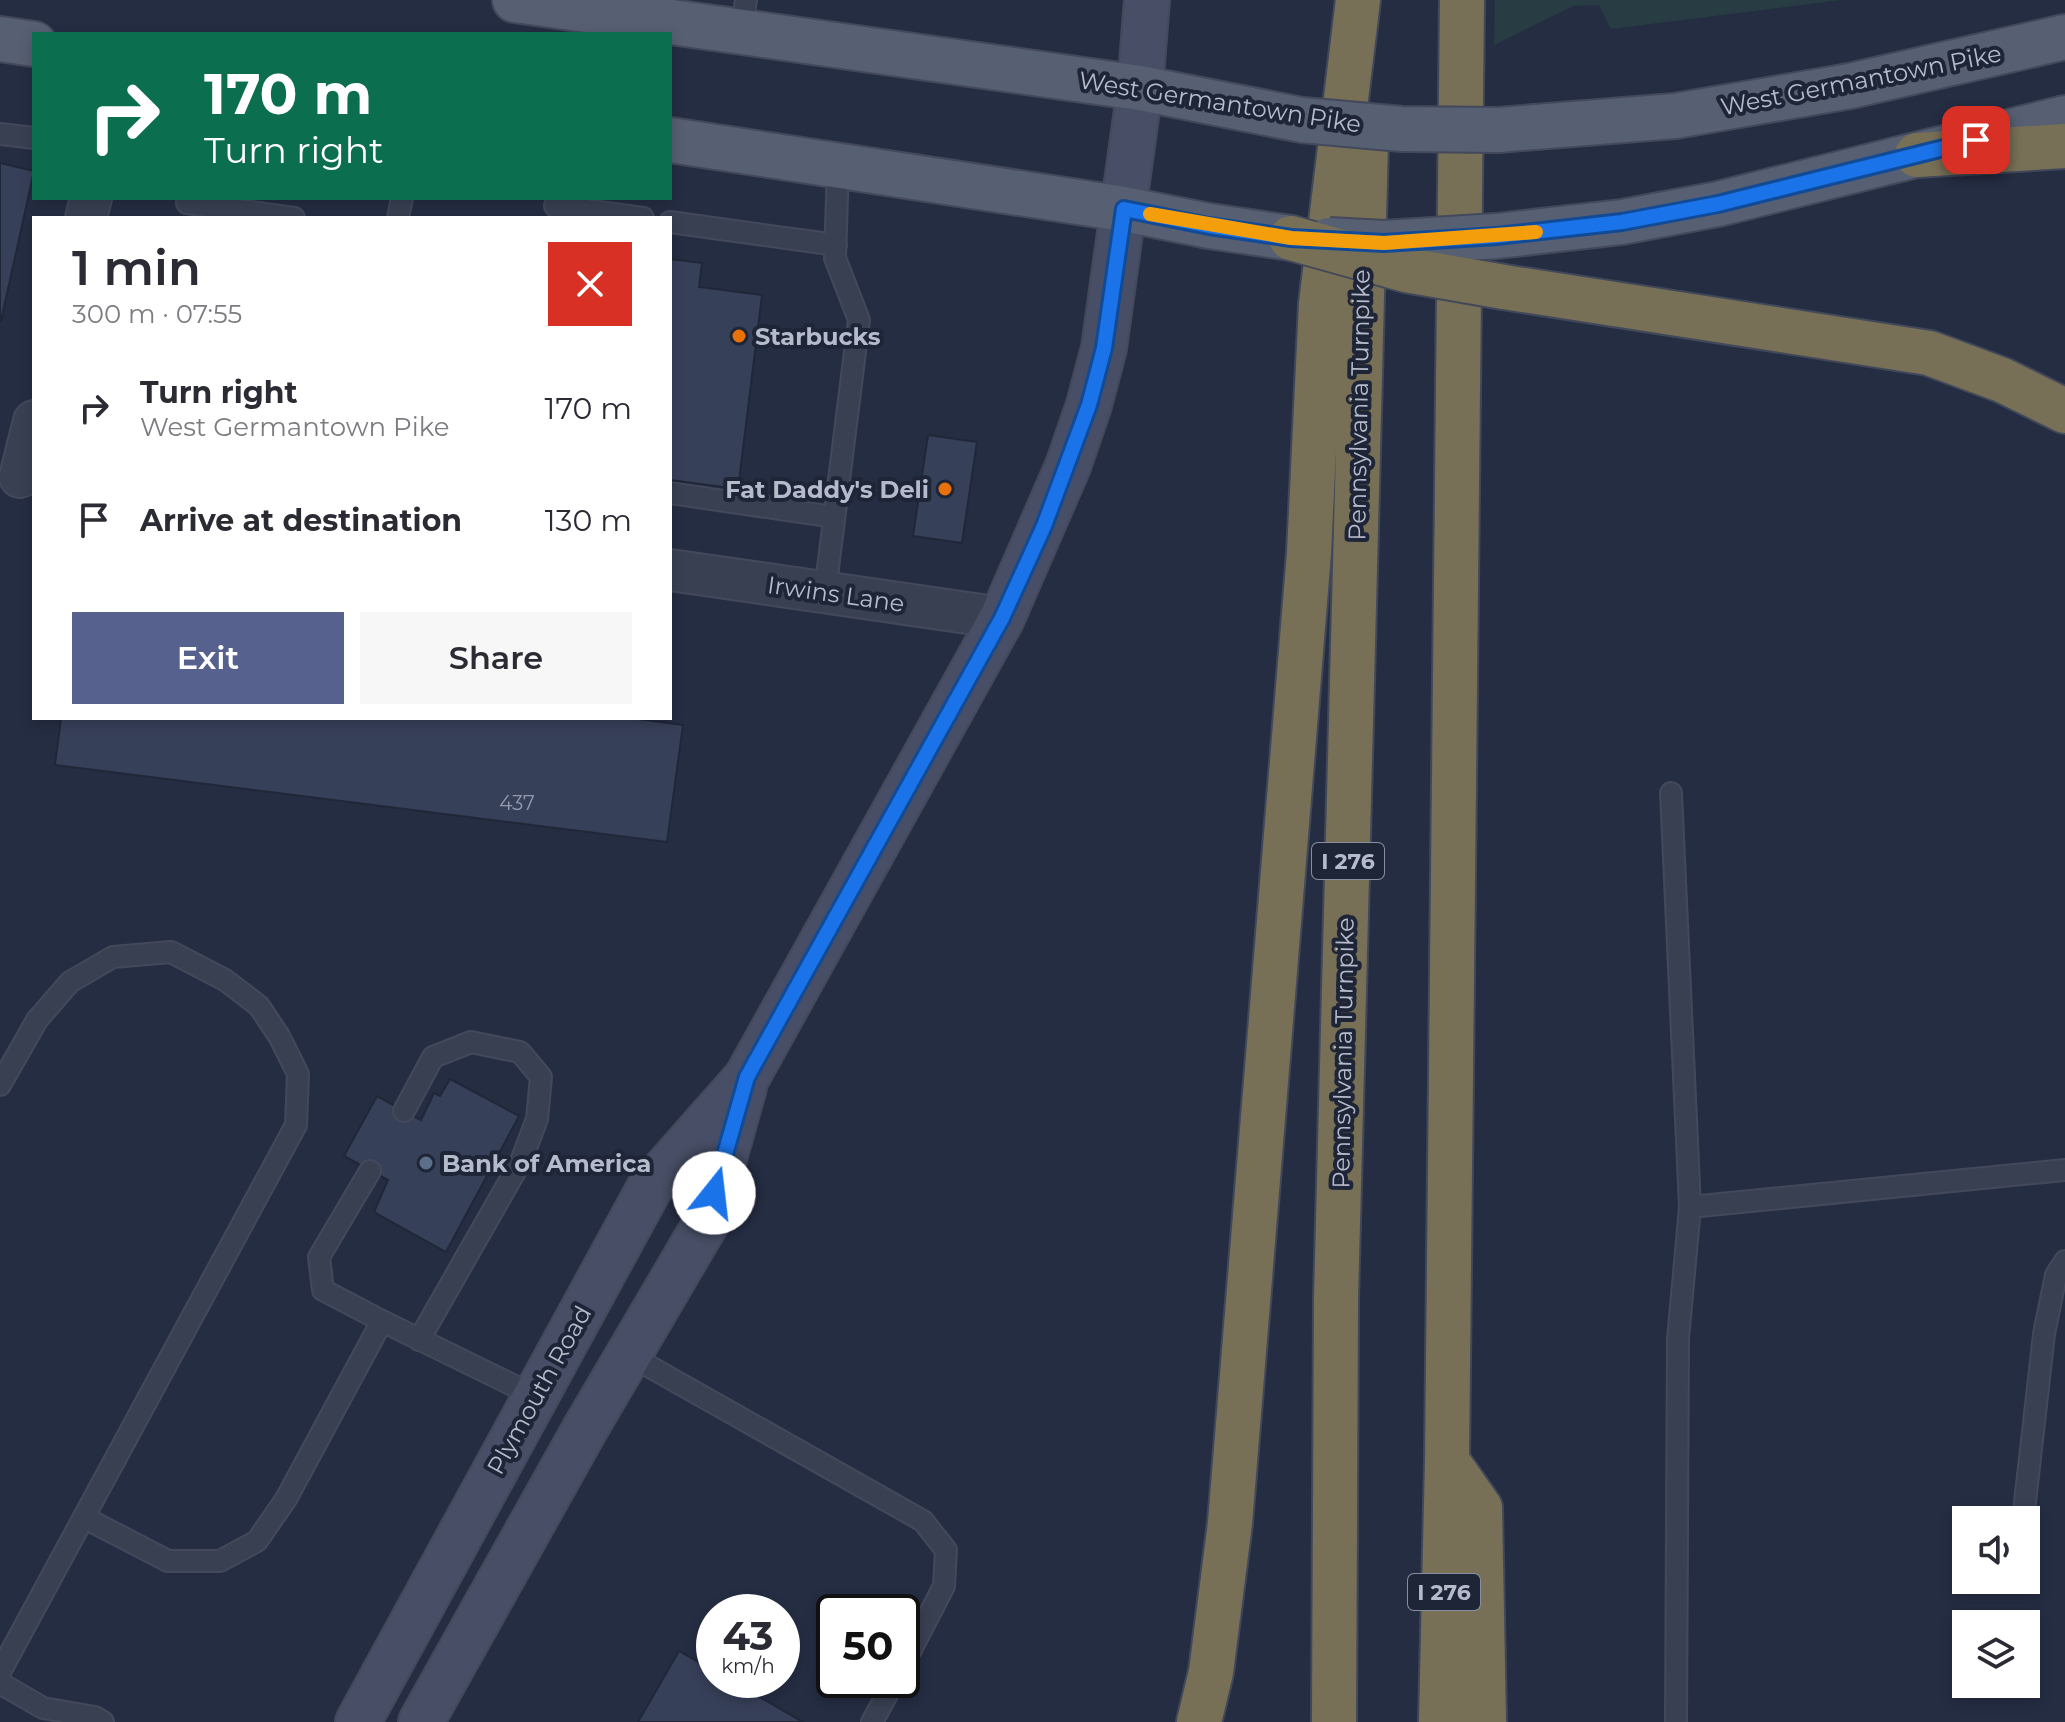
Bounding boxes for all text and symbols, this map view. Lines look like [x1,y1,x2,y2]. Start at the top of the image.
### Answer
street label: West Germantown Pike [1718,39,2004,121]
text: 170 m [204,60,372,128]
icon: right [72,64,176,168]
street label: West Germantown Pike [1077,65,1363,139]
pin [1942,106,2010,174]
icon: arrive [1954,118,1998,162]
text: Turn right [204,128,384,172]
text: 1 min [72,239,201,297]
button: close [548,242,632,326]
street label: Pennsylvania Turnpike [1342,269,1376,541]
text: 300 m · 07:55 [72,298,242,330]
place label: Starbucks [755,322,881,351]
marker: Starbucks [730,327,748,345]
text: Turn right [140,374,297,411]
icon: right [72,386,116,430]
text: 170 m [545,390,632,427]
text: West Germantown Pike [140,411,449,443]
place label: Fat Daddy's Deli [725,475,929,504]
marker: Fat Daddy's Deli [936,480,954,498]
icon: arrive [72,498,116,542]
text: Arrive at destination [140,502,462,539]
text: 130 m [545,502,632,539]
street label: Irwins Lane [766,570,906,618]
button: Exit [72,612,344,704]
button: Share [360,612,632,704]
house number: 437 [499,791,535,815]
road number: I 276 [1312,843,1384,879]
street label: Pennsylvania Turnpike [1326,917,1360,1189]
place label: Bank of America [442,1149,651,1178]
position arrow [672,1151,756,1235]
marker: Bank of America [417,1154,435,1172]
street label: Plymouth Road [481,1301,597,1479]
map controls [1952,1506,2040,1698]
button: sound [1952,1506,2040,1594]
road number: I 276 [1408,1574,1480,1610]
speed limit sign: 50 [816,1594,920,1698]
button: layers [1952,1610,2040,1698]
text: 43 [723,1611,773,1660]
text: km/h [721,1654,775,1678]

